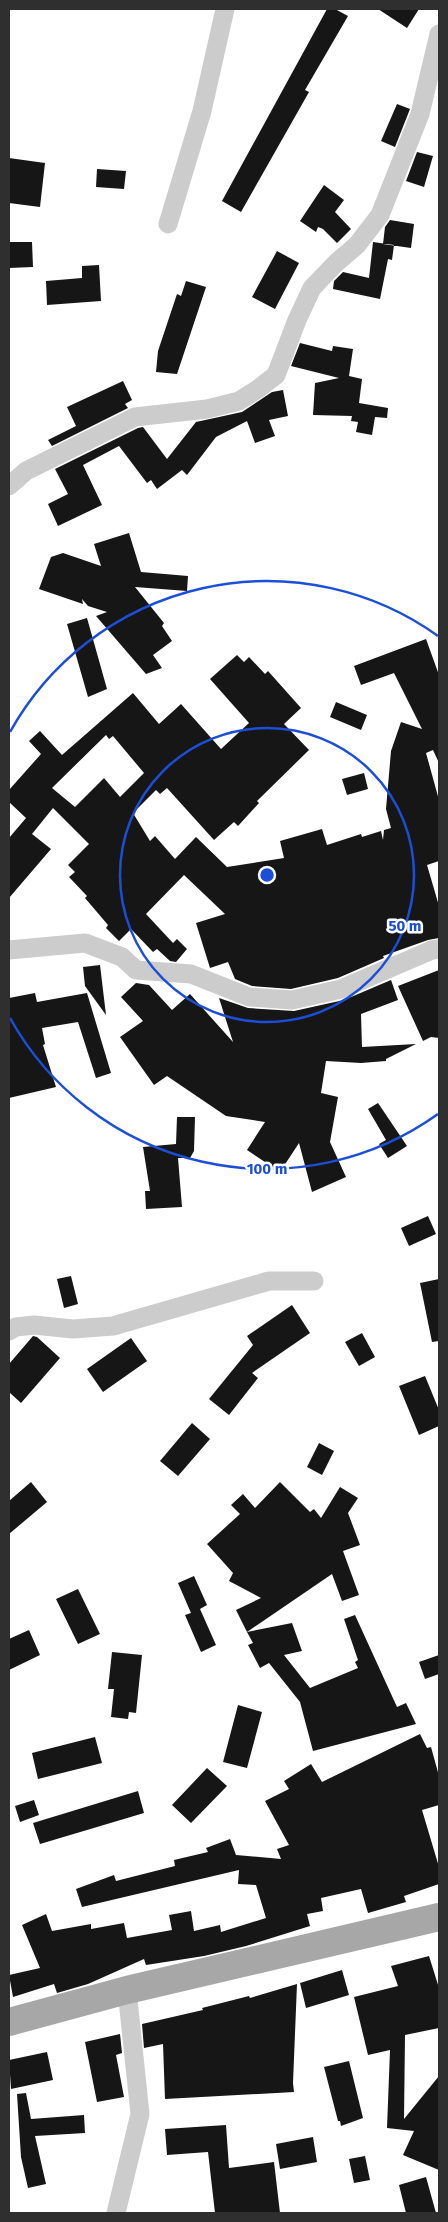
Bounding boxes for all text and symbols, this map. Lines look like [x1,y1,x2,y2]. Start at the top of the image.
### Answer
centre of rings [258,866,276,884]
text: 50 m [388,917,422,935]
text: 100 m [247,1160,287,1178]

